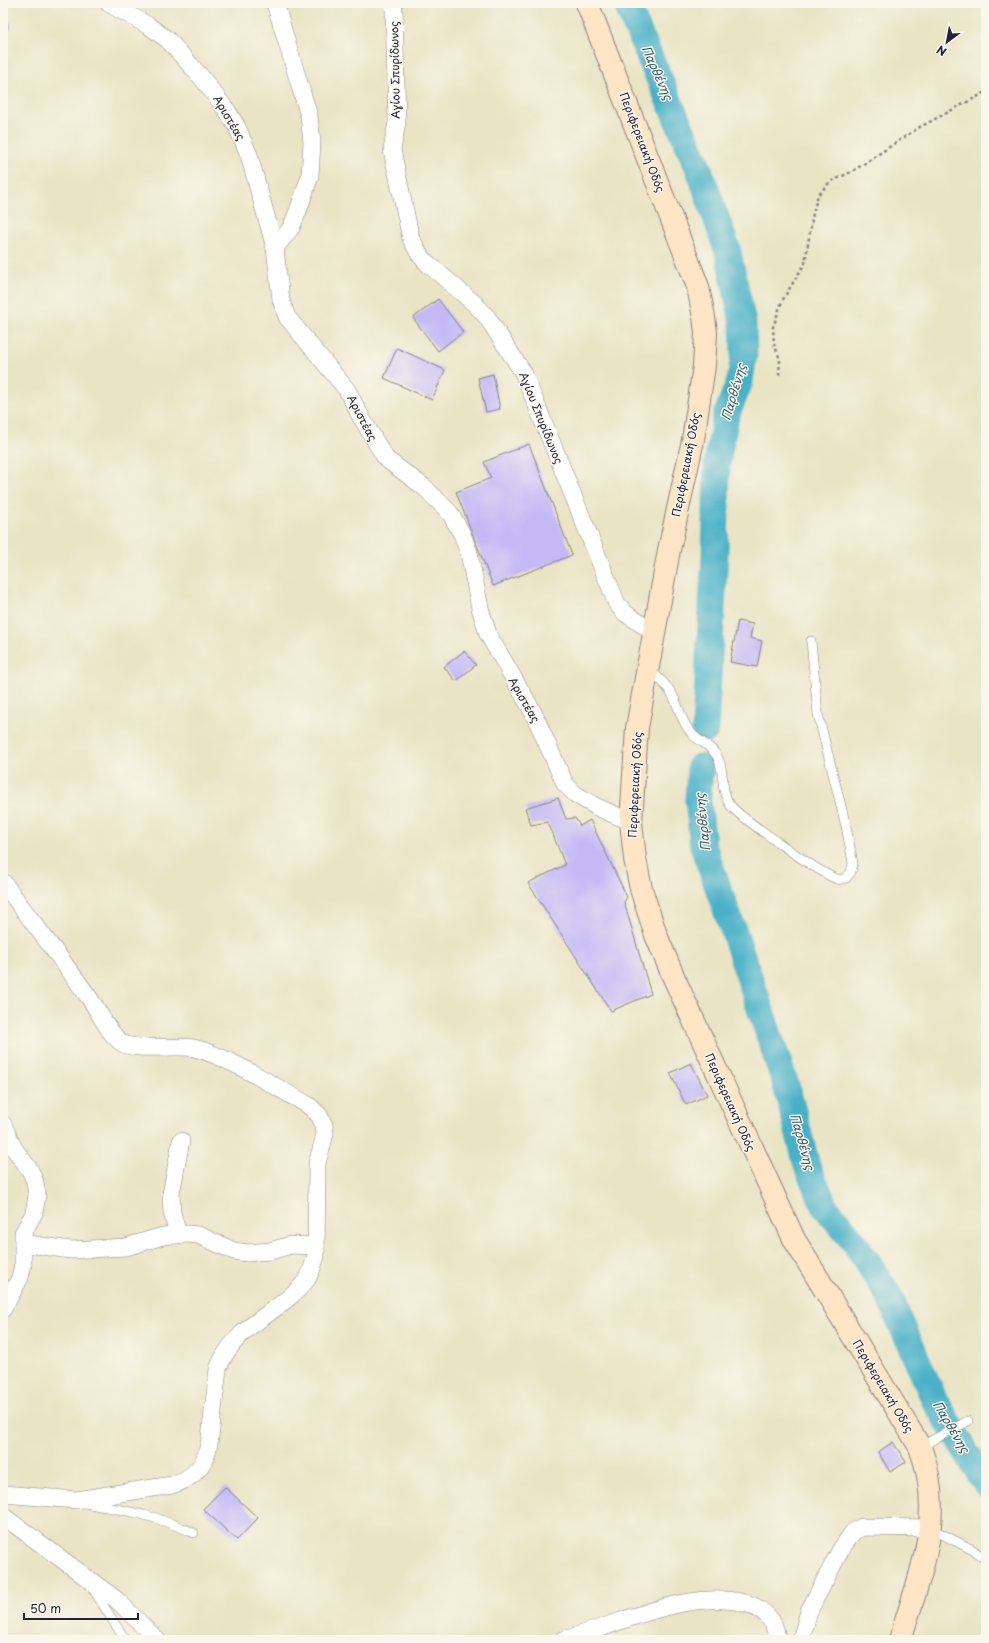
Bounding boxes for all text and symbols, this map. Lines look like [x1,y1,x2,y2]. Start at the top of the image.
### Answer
street label: Αγίου Σπυρίδωνος [385,21,404,119]
north arrow [927,22,967,62]
text: N [933,41,950,60]
water label: Παρθένης [638,42,679,104]
street label: Περιφερειακή Οδός [616,89,670,195]
street label: Αριστέας [209,92,250,144]
water label: Παρθένης [716,360,750,422]
street label: Αγίου Σπυρίδωνος [515,369,568,467]
street label: Αριστέας [343,392,382,444]
street label: Περιφερειακή Οδός [667,411,704,519]
street label: Αριστέας [505,674,544,726]
street label: Περιφερειακή Οδός [623,731,646,838]
water label: Παρθένης [690,791,714,852]
street label: Περιφερειακή Οδός [701,1050,760,1154]
water label: Παρθένης [786,1111,820,1174]
street label: Περιφερειακή Οδός [849,1336,918,1436]
water label: Παρθένης [929,1397,975,1457]
scale bar [24,1595,138,1621]
text: 50 m [30,1599,61,1617]

